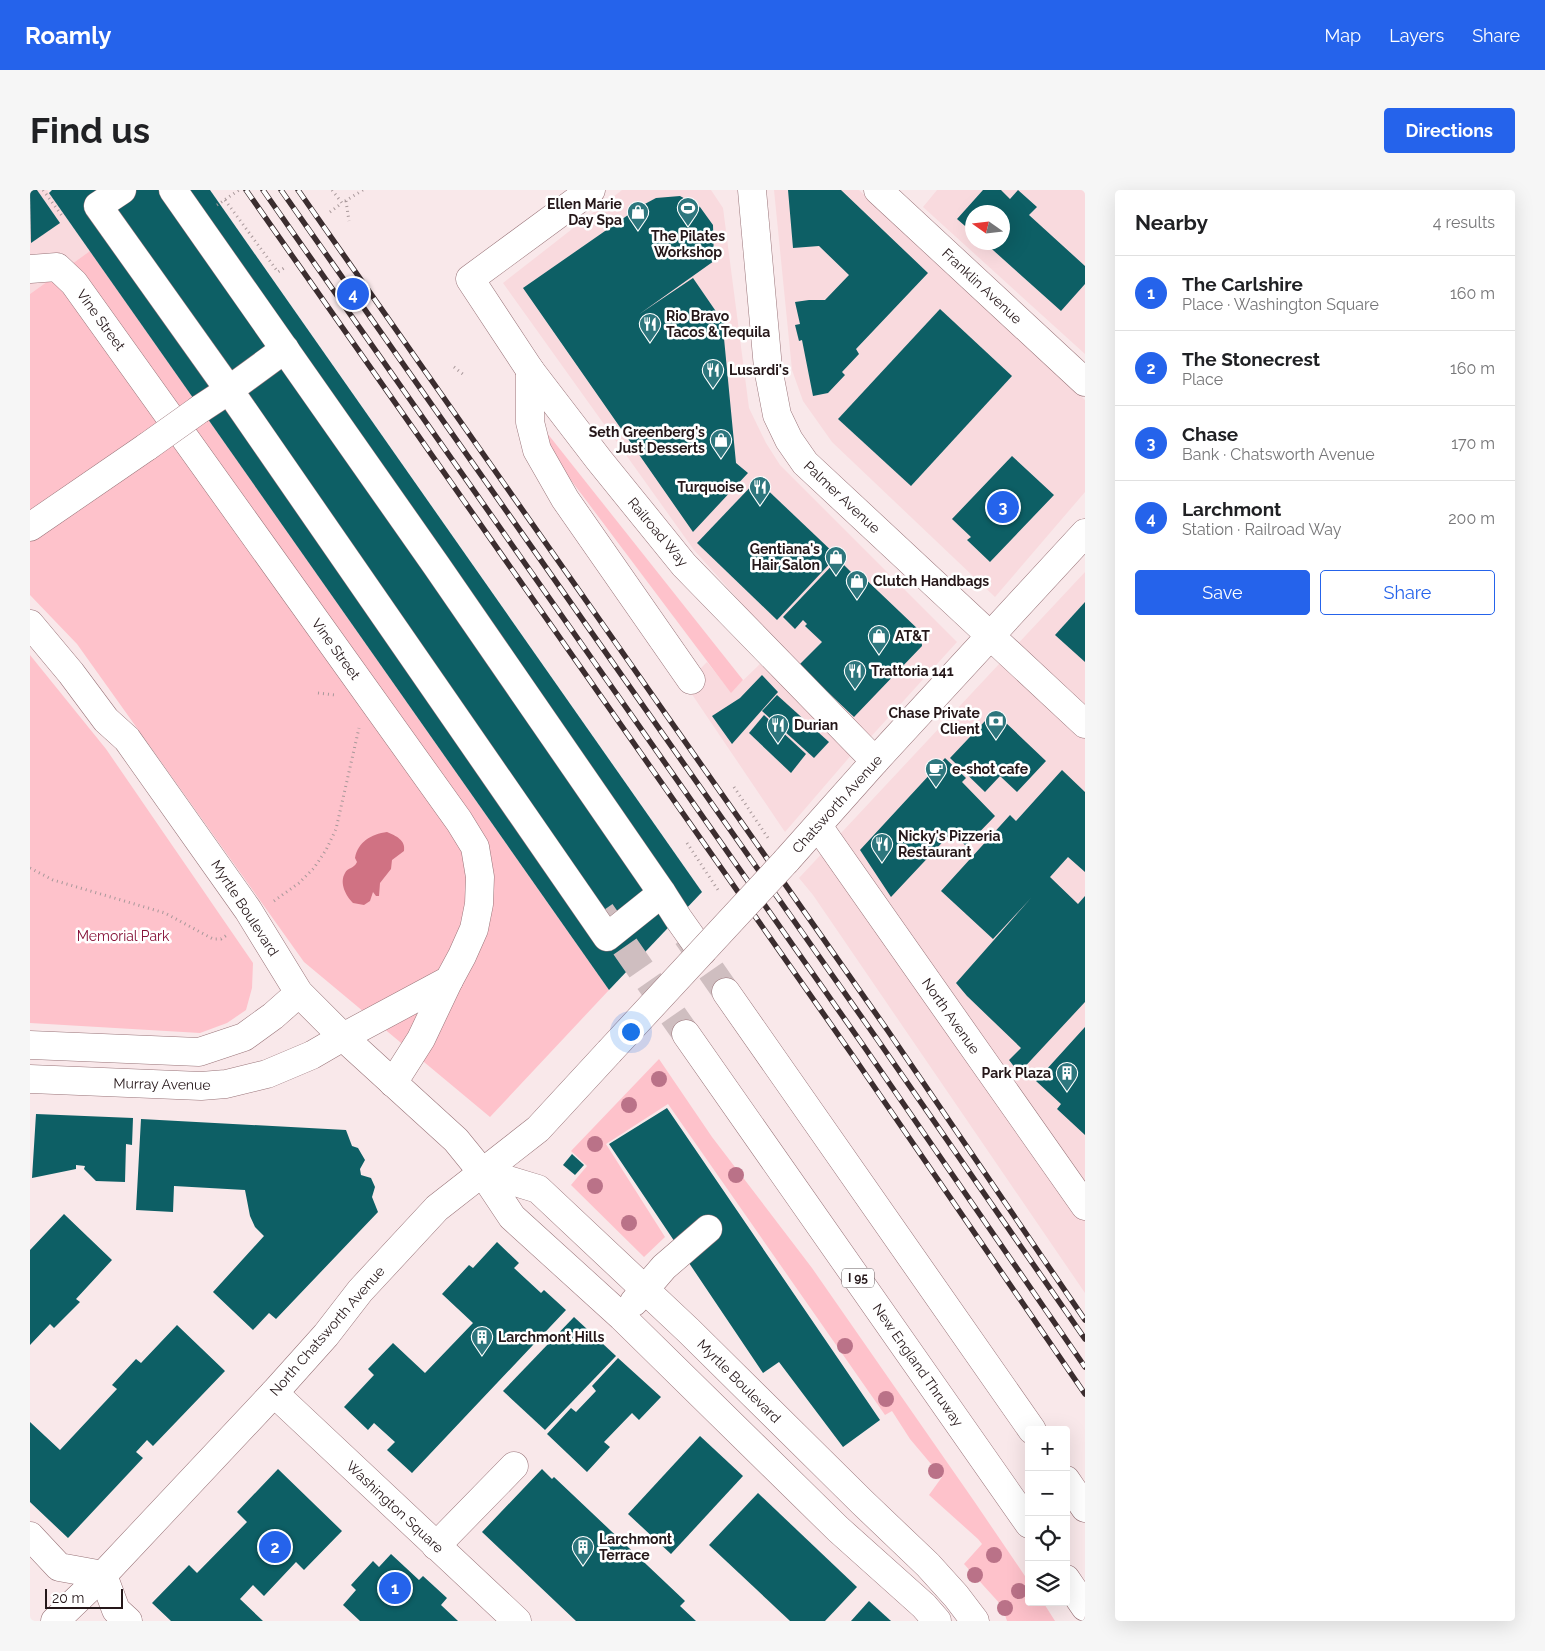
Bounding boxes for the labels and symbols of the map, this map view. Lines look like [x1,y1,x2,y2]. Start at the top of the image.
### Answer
place label: Ellen Marie Day Spa [547,196,623,228]
sports icon: The Pilates Workshop [676,196,700,227]
shop icon: Ellen Marie Day Spa [626,200,650,231]
north arrow [965,205,1010,250]
place label: The Pilates Workshop [651,228,725,260]
street label: Franklin Avenue [939,245,1025,327]
pin: 4 [337,275,369,313]
street label: Vine Street [74,286,129,354]
place label: Rio Bravo Tacos & Tequila [666,308,770,340]
restaurant icon: Rio Bravo Tacos & Tequila [638,312,662,343]
restaurant icon: Lusardi's [701,358,725,389]
place label: Lusardi's [729,362,789,378]
place label: Seth Greenberg's Just Desserts [589,424,705,456]
shop icon: Seth Greenberg's Just Desserts [709,428,733,459]
street label: Palmer Avenue [801,458,883,536]
restaurant icon: Turquoise [748,475,772,506]
place label: Turquoise [677,479,745,495]
pin: 3 [987,488,1019,526]
street label: Railroad Way [625,494,692,570]
place label: Gentiana's Hair Salon [750,541,820,573]
shop icon: Gentiana's Hair Salon [824,545,848,576]
shop icon: Clutch Handbags [845,569,869,600]
place label: Clutch Handbags [873,573,989,589]
street label: Vine Street [309,615,364,683]
shop icon: AT&T [867,624,891,655]
place label: AT&T [895,628,930,644]
restaurant icon: Trattoria 141 [843,659,867,690]
place label: Trattoria 141 [871,663,954,679]
place label: Chase Private Client [888,705,981,737]
bank icon: Chase Private Client [984,709,1008,740]
restaurant icon: Durian [766,713,790,744]
place label: Durian [794,717,838,733]
street label: Chatsworth Avenue [789,752,885,856]
cafe icon: e-shot cafe [924,757,948,788]
place label: e-shot cafe [952,761,1029,777]
place label: Nicky's Pizzeria Restaurant [898,828,1000,860]
restaurant icon: Nicky's Pizzeria Restaurant [870,832,894,863]
street label: Myrtle Boulevard [208,857,282,959]
park label: Memorial Park [77,928,170,944]
street label: North Avenue [919,975,983,1057]
your location [618,1019,644,1045]
building icon: Park Plaza [1055,1061,1079,1092]
place label: Park Plaza [982,1065,1051,1081]
street label: Murray Avenue [113,1075,211,1093]
street label: North Chatsworth Avenue [266,1263,388,1399]
road number: I 95 [842,1268,874,1288]
street label: New England Thruway [870,1301,967,1430]
building icon: Larchmont Hills [470,1325,494,1356]
place label: Larchmont Hills [498,1329,604,1345]
street label: Myrtle Boulevard [694,1336,784,1426]
street label: Washington Square [343,1458,447,1556]
pin: 2 [259,1528,291,1566]
place label: Larchmont Terrace [599,1531,673,1563]
building icon: Larchmont Terrace [571,1535,595,1566]
pin: 1 [379,1569,411,1607]
scale bar [45,1586,122,1609]

